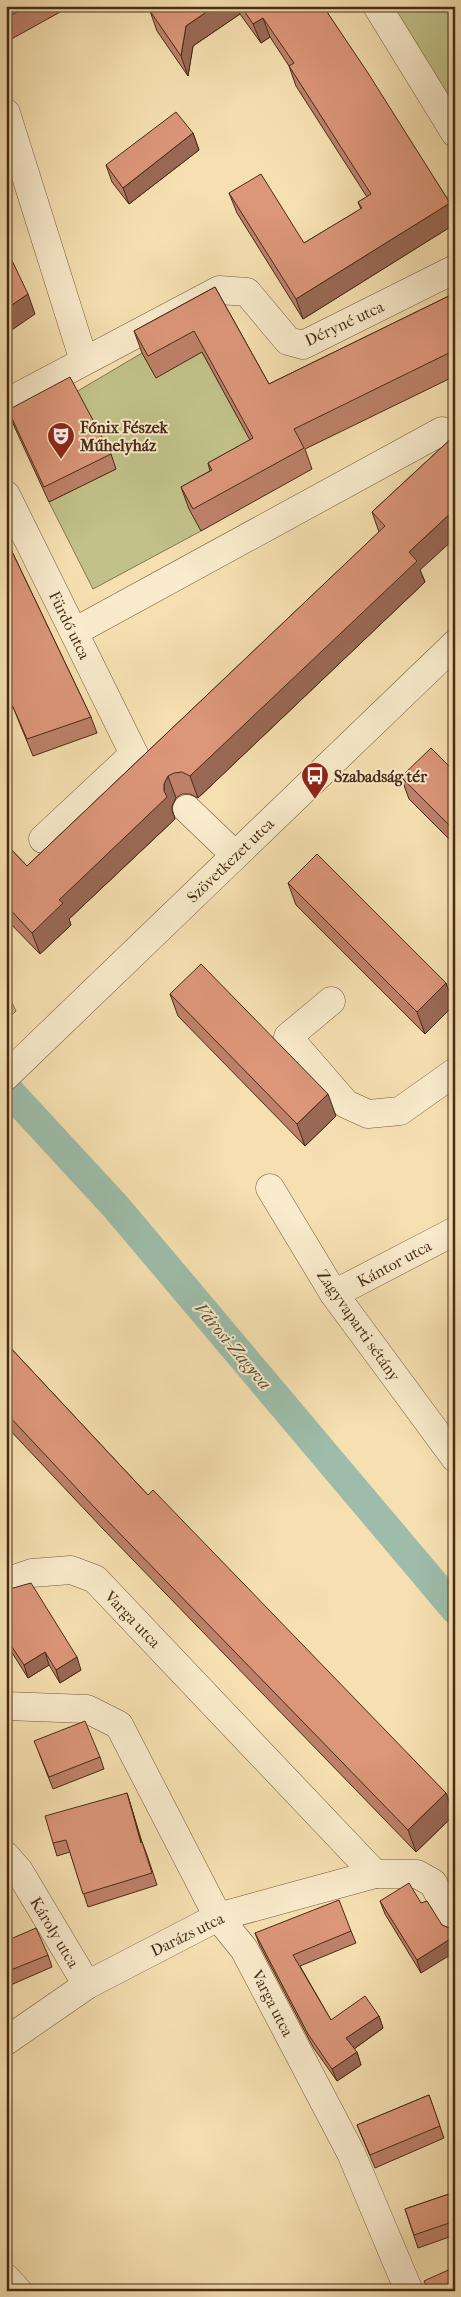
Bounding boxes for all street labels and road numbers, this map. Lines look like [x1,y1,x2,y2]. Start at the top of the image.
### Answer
street label: Déryné utca [302,297,387,350]
street label: Fürdő utca [45,588,94,663]
street label: Szövetkezet utca [183,814,278,907]
street label: Kántor utca [354,1236,435,1291]
street label: Zagyvaparti sétány [313,1266,404,1385]
street label: Varga utca [100,1586,165,1652]
street label: Károly utca [26,1893,83,1972]
street label: Darázs utca [147,1908,228,1960]
street label: Varga utca [247,1966,298,2040]

